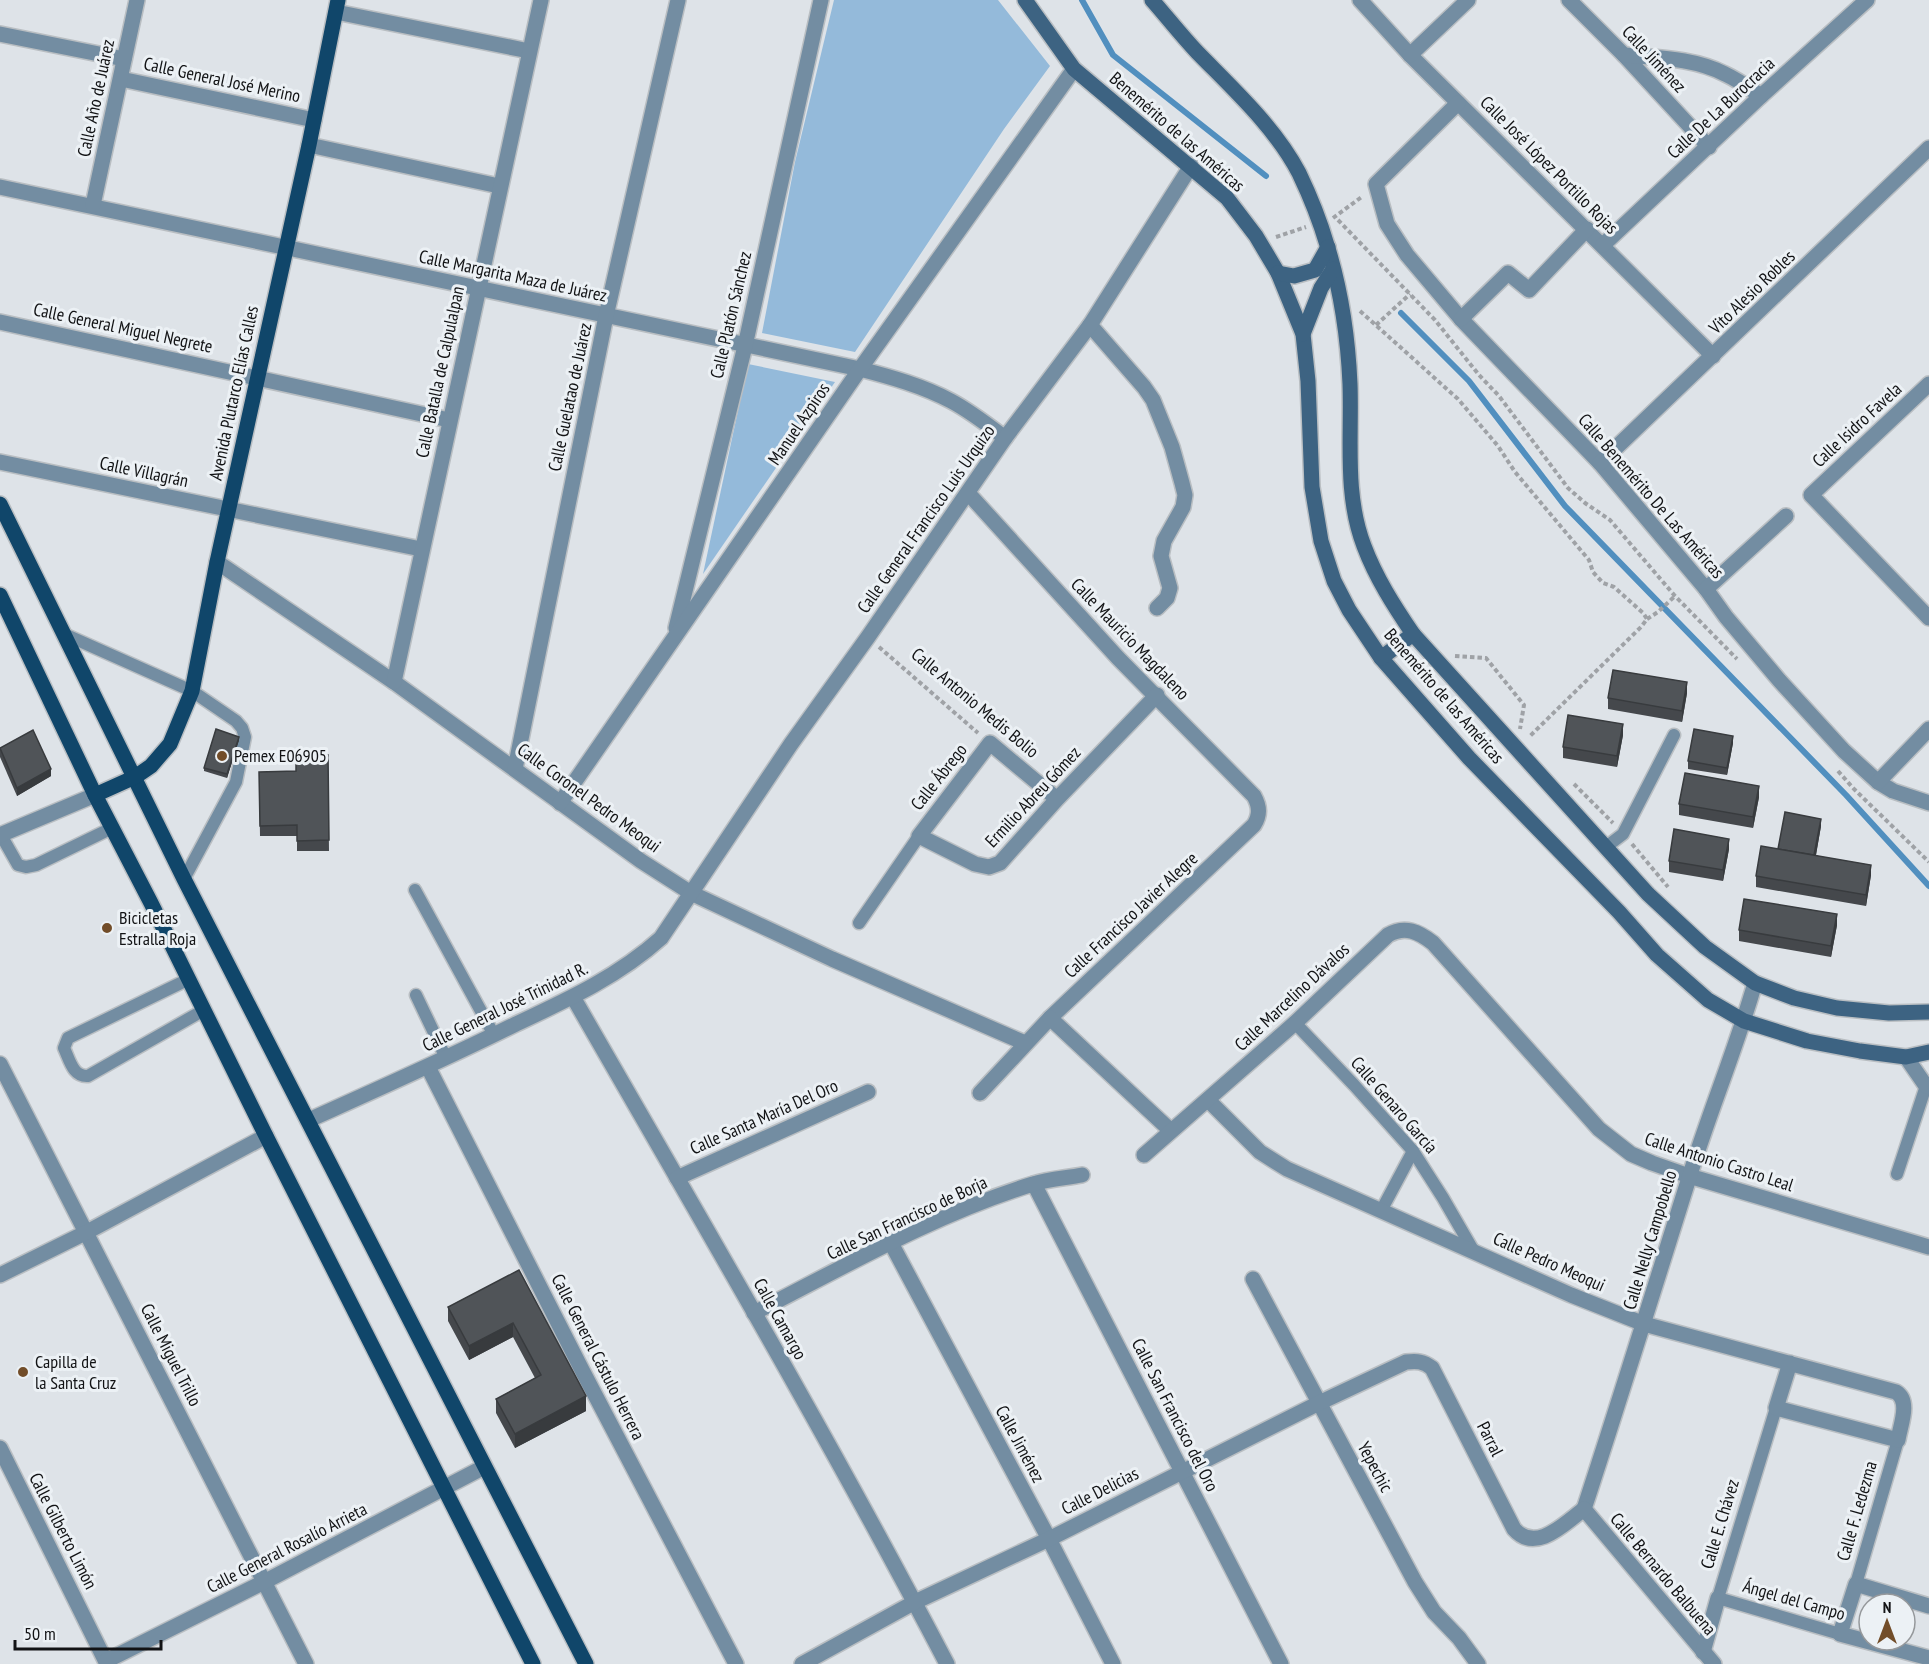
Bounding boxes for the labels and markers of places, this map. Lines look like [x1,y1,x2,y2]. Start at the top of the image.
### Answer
place label: Pemex E06905 [234,744,327,767]
marker: Pemex E06905 [215,749,229,763]
place label: Bicicletas Estralla Roja [119,906,196,950]
marker: Bicicletas Estralla Roja [100,921,114,935]
place label: Capilla de la Santa Cruz [35,1350,116,1394]
marker: Capilla de la Santa Cruz [16,1365,30,1379]

